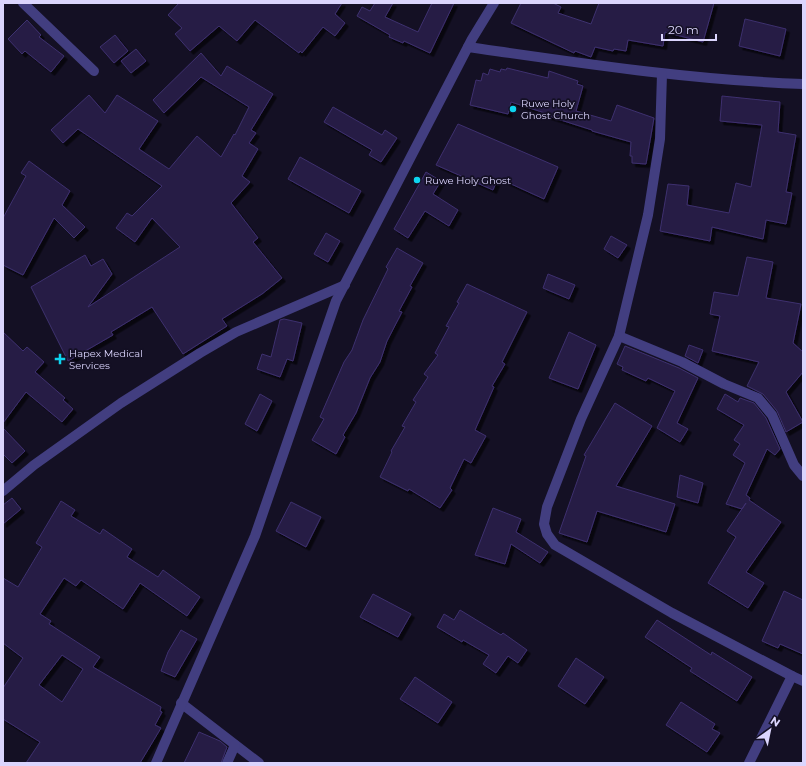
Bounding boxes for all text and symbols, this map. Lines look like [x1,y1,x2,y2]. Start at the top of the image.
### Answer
scale bar [662,16,716,42]
text: 20 m [668,22,699,37]
place label: Ruwe Holy Ghost Church [521,97,590,122]
marker: Ruwe Holy Ghost Church [508,104,518,114]
place label: Ruwe Holy Ghost [425,174,511,187]
marker: Ruwe Holy Ghost [412,175,422,185]
place label: Hapex Medical Services [69,347,143,372]
marker: Hapex Medical Services [54,353,66,365]
north arrow [750,710,790,750]
text: N [768,713,783,730]

